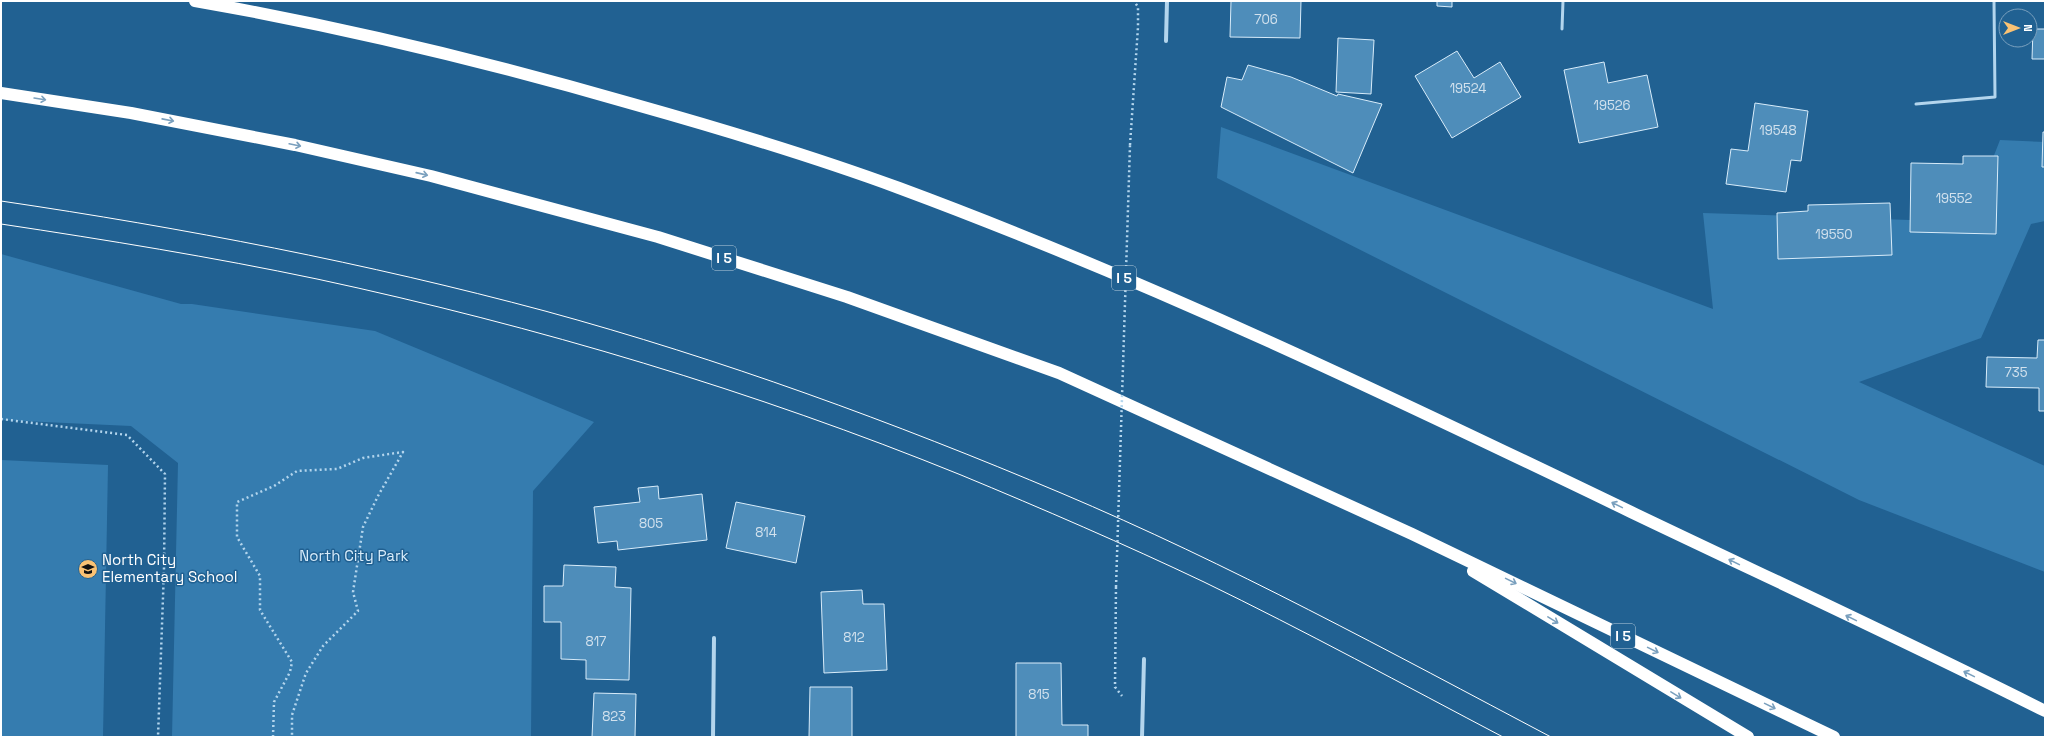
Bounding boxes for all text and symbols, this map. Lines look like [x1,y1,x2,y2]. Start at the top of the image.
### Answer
north arrow [1998,8,2038,48]
house number: 706 [1254,11,1278,28]
text: N [2021,24,2035,32]
house number: 19524 [1450,80,1486,97]
one-way arrow [33,95,46,103]
house number: 19526 [1594,97,1630,114]
one-way arrow [161,116,174,124]
house number: 19548 [1759,122,1797,139]
one-way arrow [289,142,302,150]
one-way arrow [415,171,428,179]
house number: 19552 [1936,190,1973,207]
house number: 19550 [1815,226,1853,243]
road number: I 5 [712,246,736,270]
road number: I 5 [1112,266,1136,290]
house number: 735 [2005,364,2028,381]
one-way arrow [1611,501,1623,508]
house number: 805 [639,515,663,532]
house number: 814 [755,524,777,541]
park label: North City Park [299,546,409,565]
place label: North City Elementary School [102,550,238,586]
school or university icon: North City Elementary School [77,558,99,580]
one-way arrow [1728,558,1740,565]
one-way arrow [1504,578,1516,586]
one-way arrow [1846,614,1858,621]
one-way arrow [1547,616,1559,624]
road number: I 5 [1611,624,1635,648]
house number: 812 [843,629,865,646]
house number: 817 [586,633,606,650]
one-way arrow [1647,647,1659,654]
one-way arrow [1963,670,1975,677]
house number: 815 [1028,686,1050,703]
one-way arrow [1670,691,1682,699]
one-way arrow [1764,703,1776,710]
house number: 823 [602,708,626,725]

